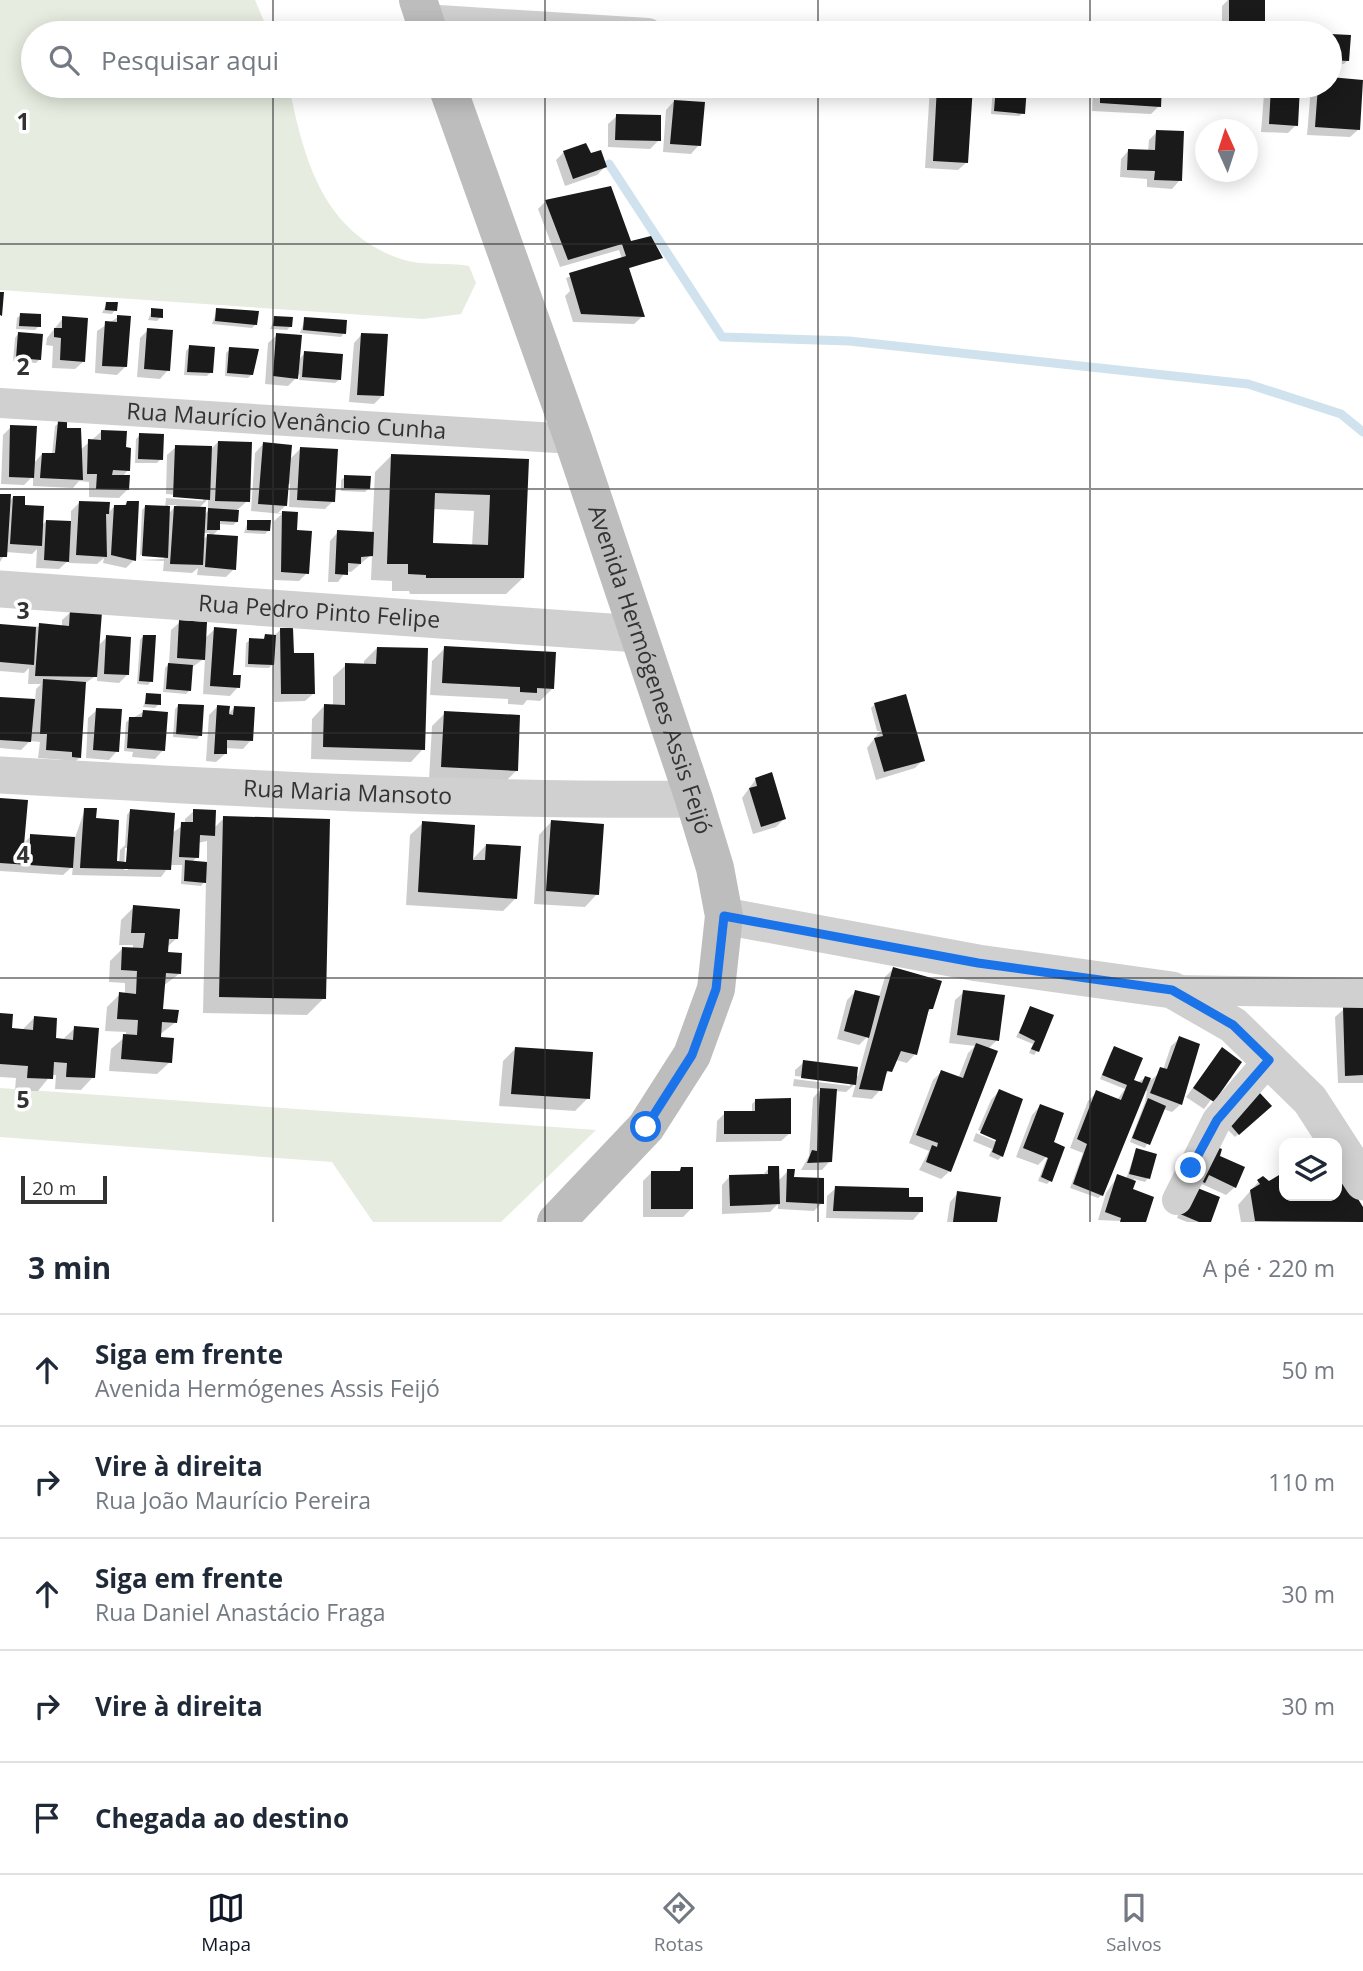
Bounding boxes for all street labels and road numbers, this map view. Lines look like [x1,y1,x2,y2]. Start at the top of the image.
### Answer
street label: Rua Maurício Venâncio Cunha [126,394,447,446]
street label: Avenida Hermógenes Assis Feijó [581,501,721,838]
street label: Rua Pedro Pinto Felipe [197,586,441,635]
street label: Rua Maria Mansoto [242,771,452,811]

